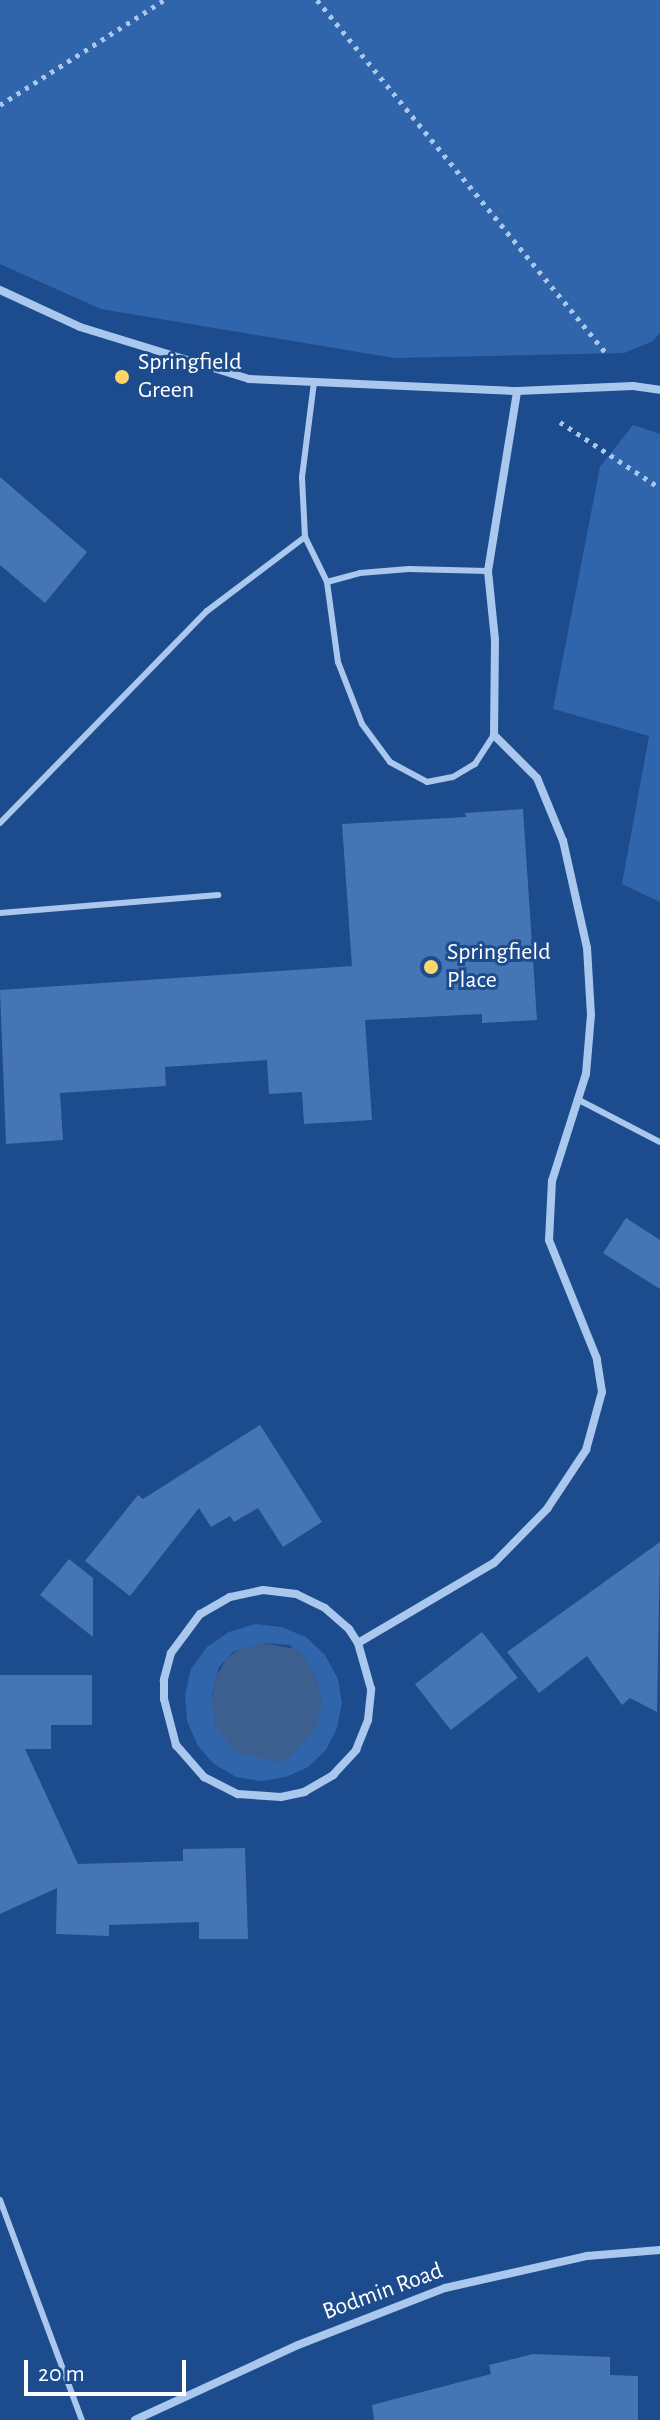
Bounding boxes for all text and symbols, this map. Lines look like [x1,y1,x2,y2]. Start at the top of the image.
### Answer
place label: Springfield Green [138,349,242,405]
marker: Springfield Green [113,368,131,386]
place label: Springfield Place [447,939,551,995]
marker: Springfield Place [422,958,440,976]
street label: Bodmin Road [319,2257,447,2327]
scale bar [28,2344,190,2394]
text: 20 m [38,2362,85,2386]

